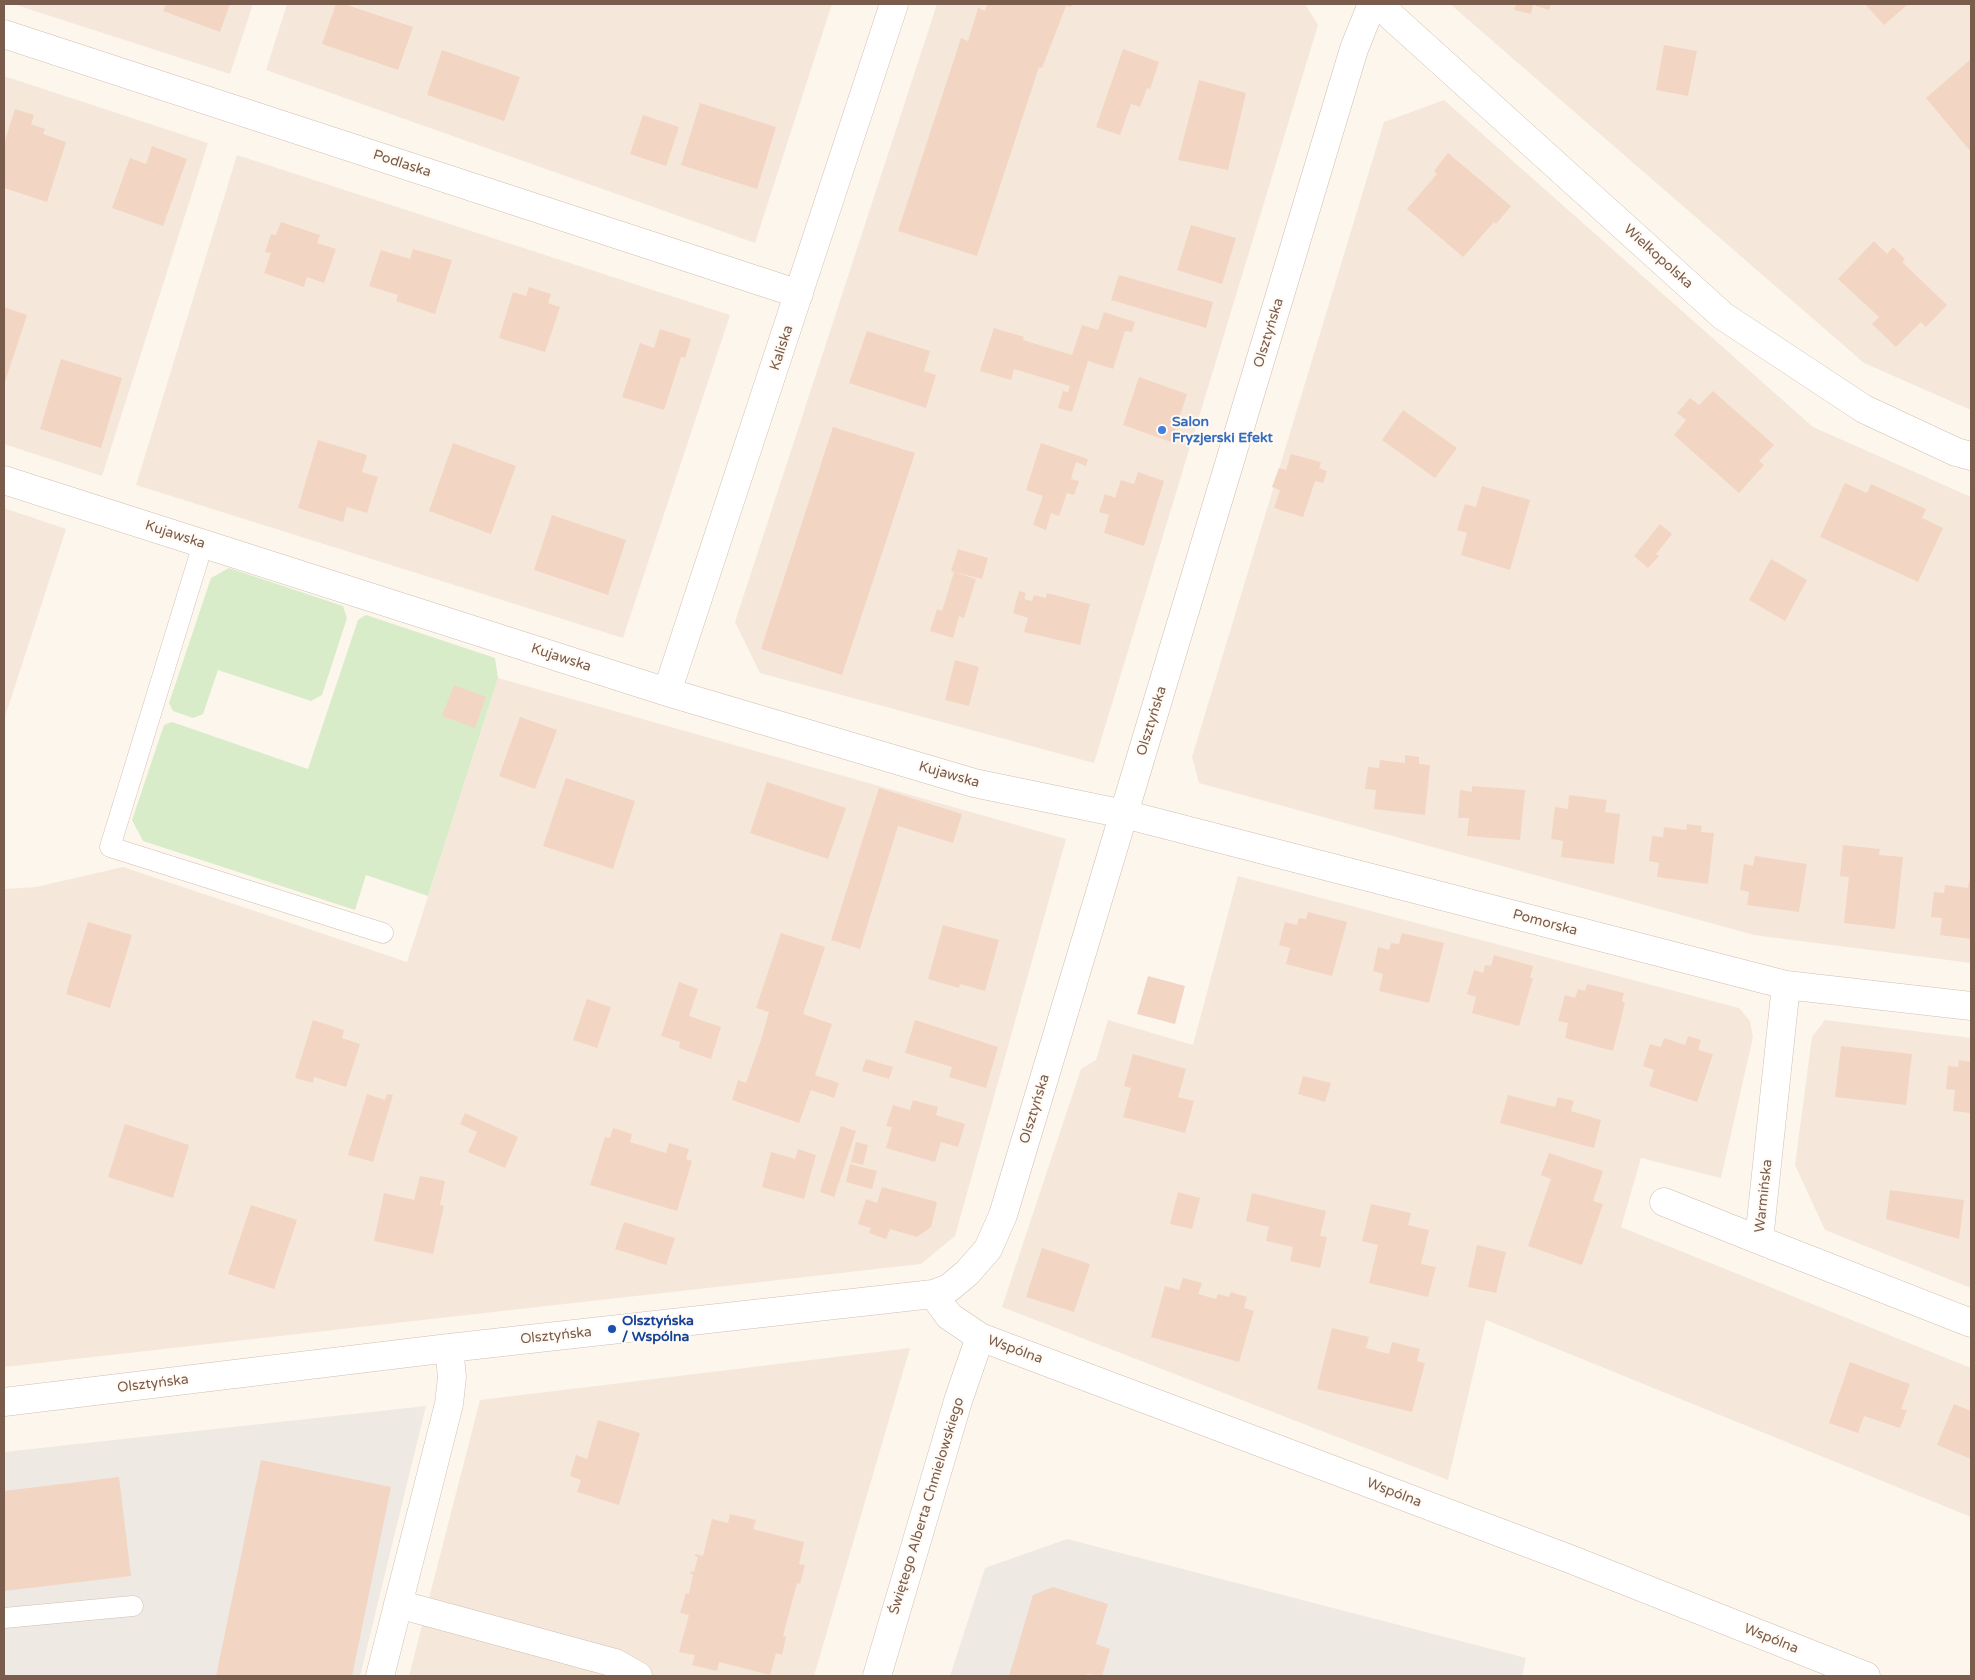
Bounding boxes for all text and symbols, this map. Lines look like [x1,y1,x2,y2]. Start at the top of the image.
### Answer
street label: Podlaska [371,147,433,181]
street label: Wielkopolska [1620,221,1696,293]
street label: Olsztyńska [1250,296,1288,370]
street label: Kaliska [767,323,797,373]
place label: Salon Fryzjerski Efekt [1172,414,1273,447]
marker: Salon Fryzjerski Efekt [1156,424,1168,436]
street label: Kujawska [143,517,207,553]
street label: Kujawska [529,640,593,676]
street label: Olsztyńska [1133,684,1171,758]
street label: Kujawska [917,758,981,792]
street label: Pomorska [1511,906,1579,940]
street label: Olsztyńska [1016,1072,1054,1146]
street label: Warmińska [1752,1158,1776,1234]
place label: Olsztyńska / Wspólna [622,1313,694,1345]
marker: Olsztyńska / Wspólna [606,1323,618,1335]
street label: Olsztyńska [519,1324,593,1348]
street label: Wspólna [985,1332,1045,1368]
street label: Olsztyńska [116,1371,190,1397]
street label: Świętego Alberta Chmielowskiego [886,1395,968,1617]
street label: Wspólna [1364,1475,1424,1511]
street label: Wspólna [1741,1620,1801,1658]

